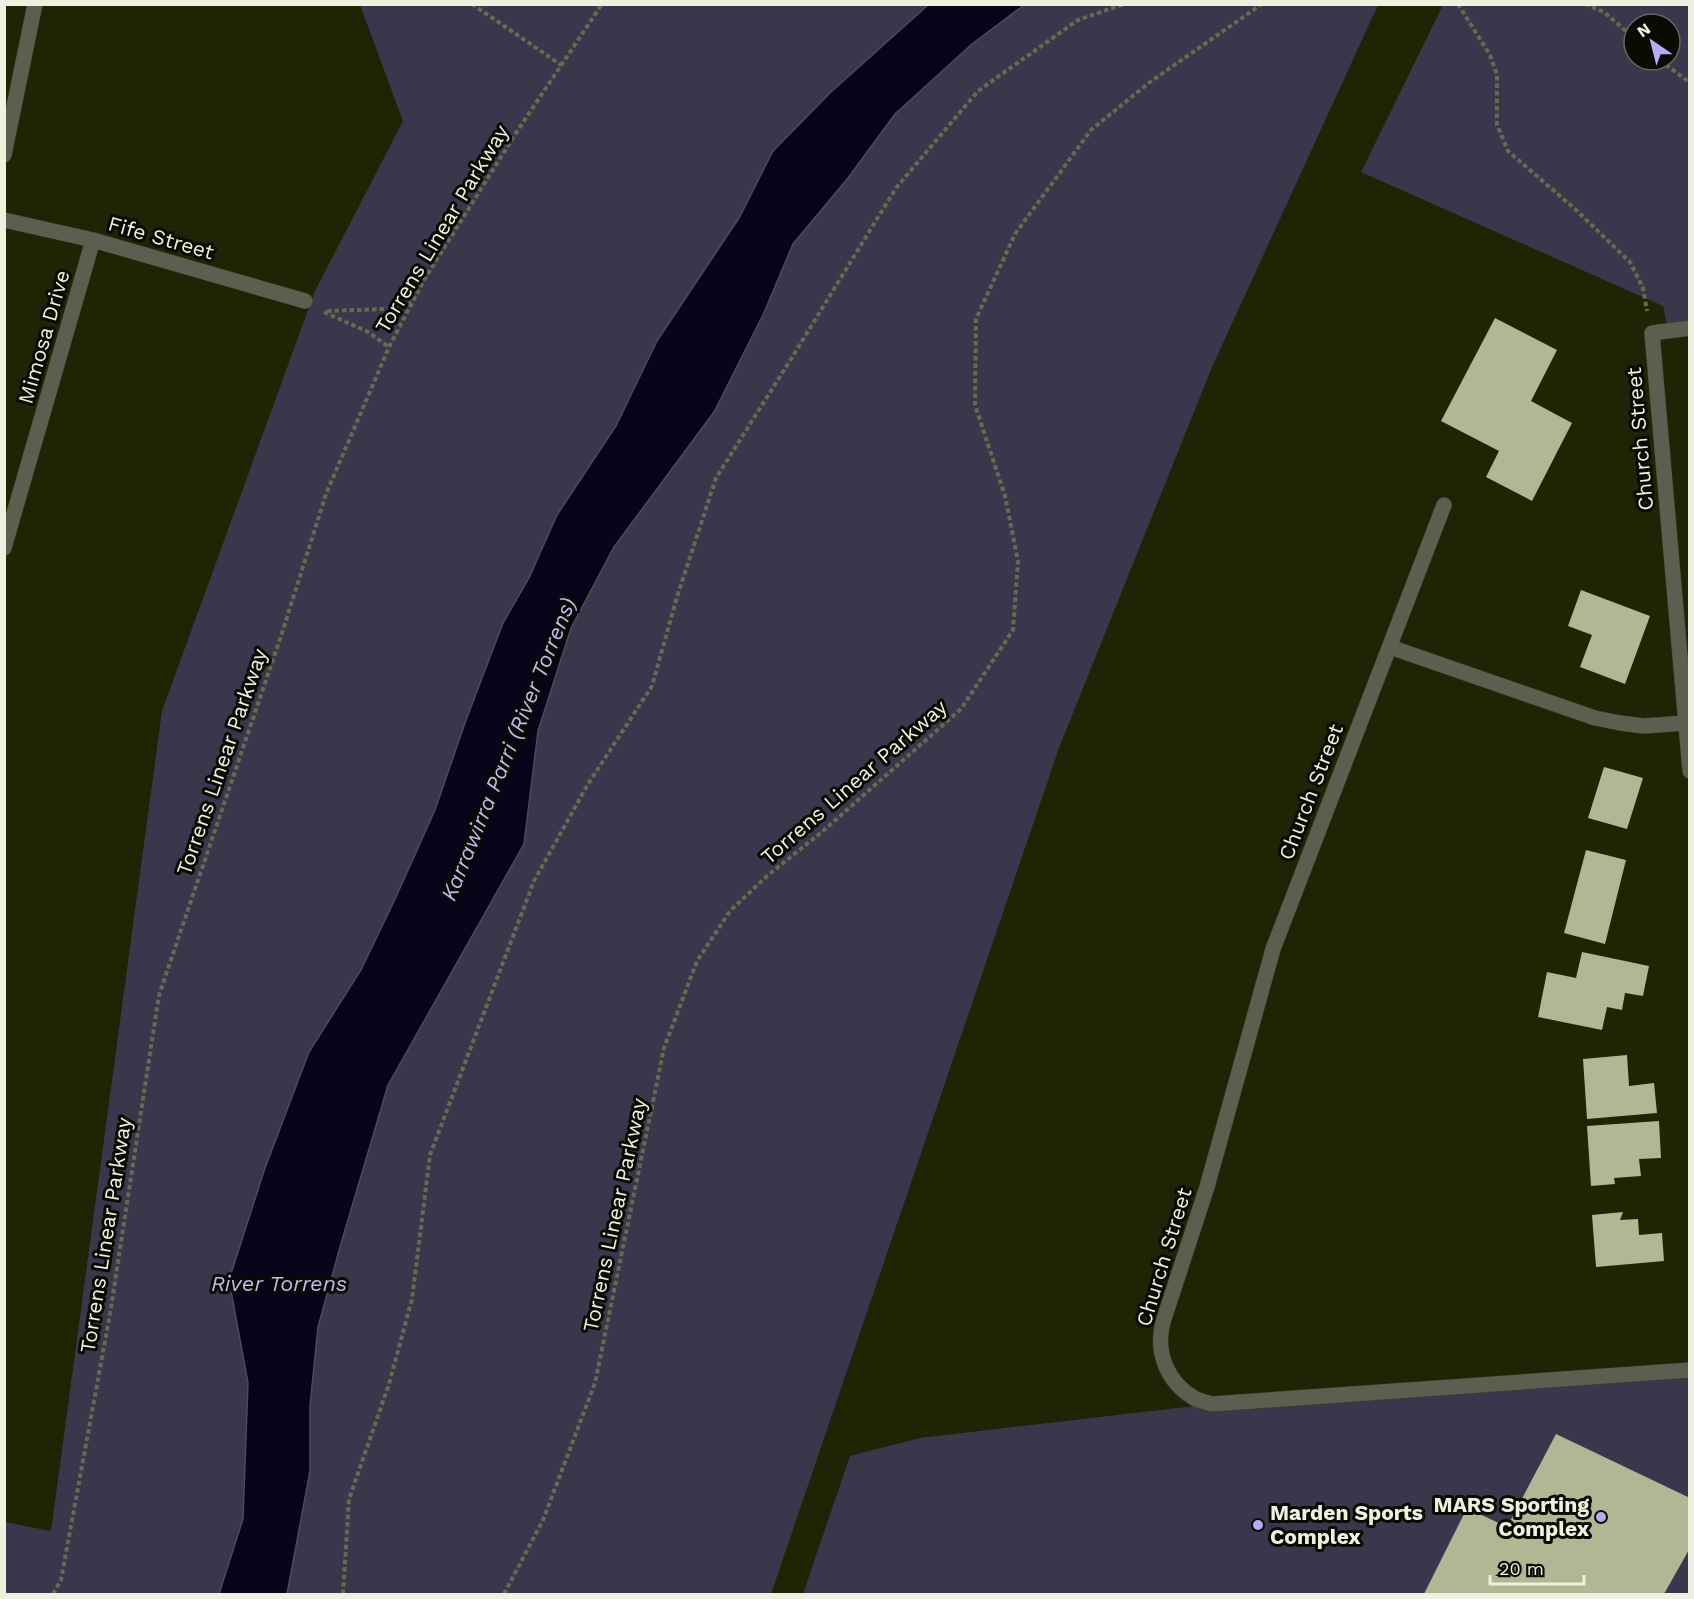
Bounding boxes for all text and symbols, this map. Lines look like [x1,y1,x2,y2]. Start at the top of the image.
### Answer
north arrow [1622,12,1682,72]
text: N [1633,19,1654,41]
street label: Torrens Linear Parkway [370,120,514,337]
street label: Fife Street [105,211,217,265]
street label: Mimosa Drive [12,267,75,407]
street label: Church Street [1621,366,1658,512]
water label: Karrawirra Parri (River Torrens) [436,594,581,904]
street label: Torrens Linear Parkway [171,645,272,878]
street label: Torrens Linear Parkway [756,694,952,869]
street label: Church Street [1273,720,1348,863]
street label: Torrens Linear Parkway [578,1096,652,1334]
street label: Torrens Linear Parkway [75,1115,137,1354]
street label: Church Street [1131,1184,1197,1329]
water label: River Torrens [211,1271,347,1296]
place label: MARS Sporting Complex [1434,1492,1590,1541]
place label: Marden Sports Complex [1270,1500,1423,1549]
marker: MARS Sporting Complex [1594,1510,1608,1524]
marker: Marden Sports Complex [1251,1518,1265,1532]
scale bar [1490,1548,1584,1586]
text: 20 m [1499,1558,1544,1579]

